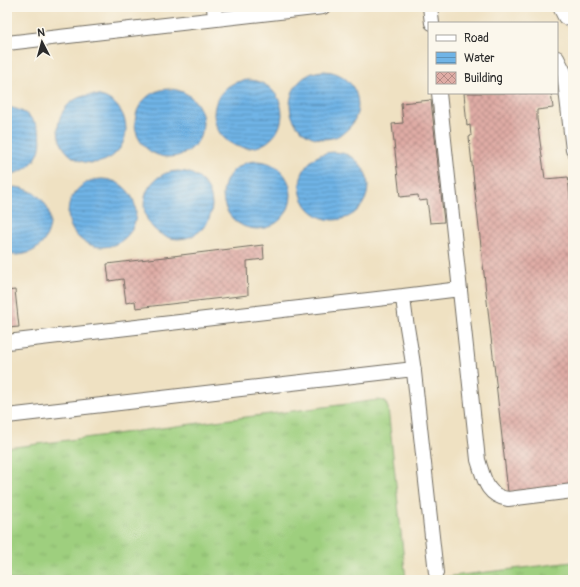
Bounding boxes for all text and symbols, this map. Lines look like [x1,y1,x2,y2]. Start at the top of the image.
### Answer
north arrow [22,22,62,62]
legend [428,22,558,94]
text: N [37,26,46,39]
text: Road [464,31,489,46]
text: Water [464,51,495,66]
text: Building [464,71,503,86]

